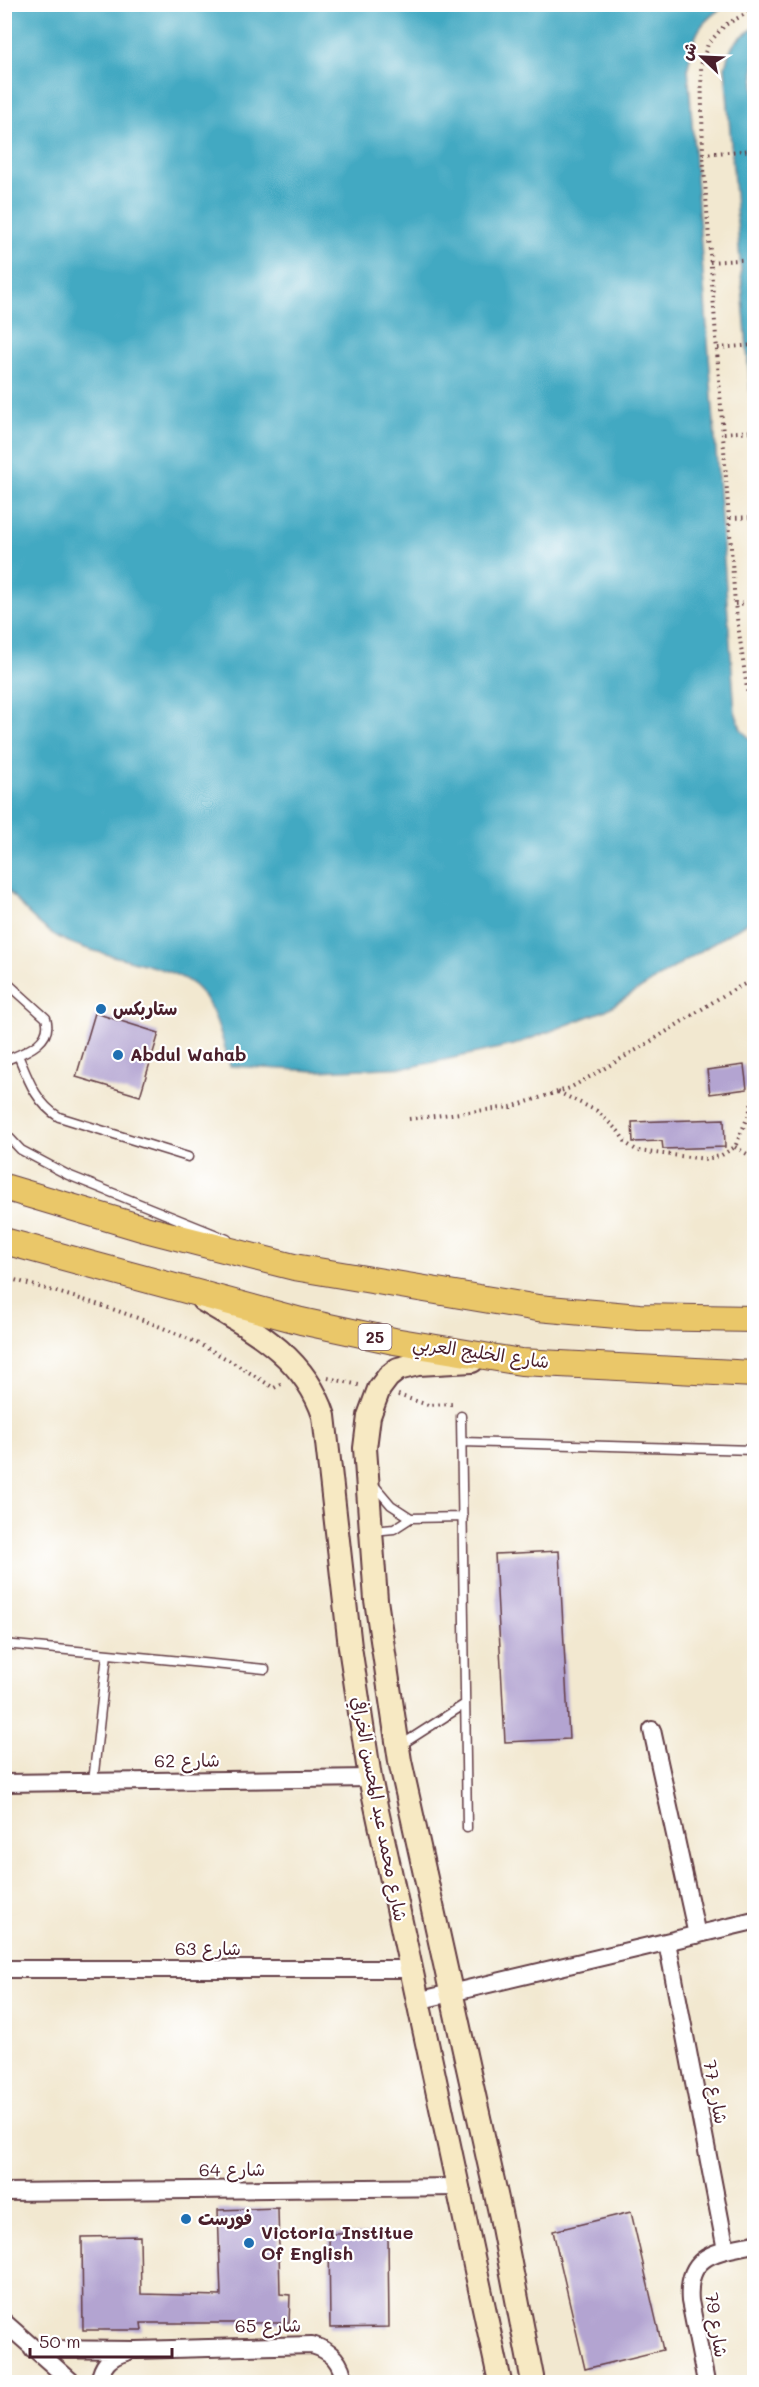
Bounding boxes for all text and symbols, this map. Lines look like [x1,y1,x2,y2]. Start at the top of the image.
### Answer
north arrow [672,27,732,87]
text: ش [675,39,701,63]
place label: ستاربكس [113,996,177,1020]
marker: ستاربكس [94,1002,108,1016]
place label: Abdul Wahab [130,1042,246,1066]
marker: Abdul Wahab [111,1048,125,1062]
road number: 25 [358,1324,392,1350]
street label: شارع الخليج العربي [411,1331,551,1378]
street label: شارع محمد عبد المحسن الخرافي [344,1694,414,1924]
street label: شارع 62 [154,1747,220,1774]
street label: شارع 63 [175,1936,241,1961]
street label: شارع 77 [697,2058,734,2126]
street label: شارع 64 [199,2156,265,2183]
place label: فورست [198,2206,252,2230]
marker: فورست [179,2212,193,2226]
place label: Victoria Institue Of English [261,2220,414,2265]
marker: Victoria Institue Of English [242,2236,256,2250]
street label: شارع 79 [699,2291,734,2359]
street label: شارع 65 [235,2312,301,2339]
scale bar [30,2321,172,2359]
text: 50 m [39,2329,81,2353]

